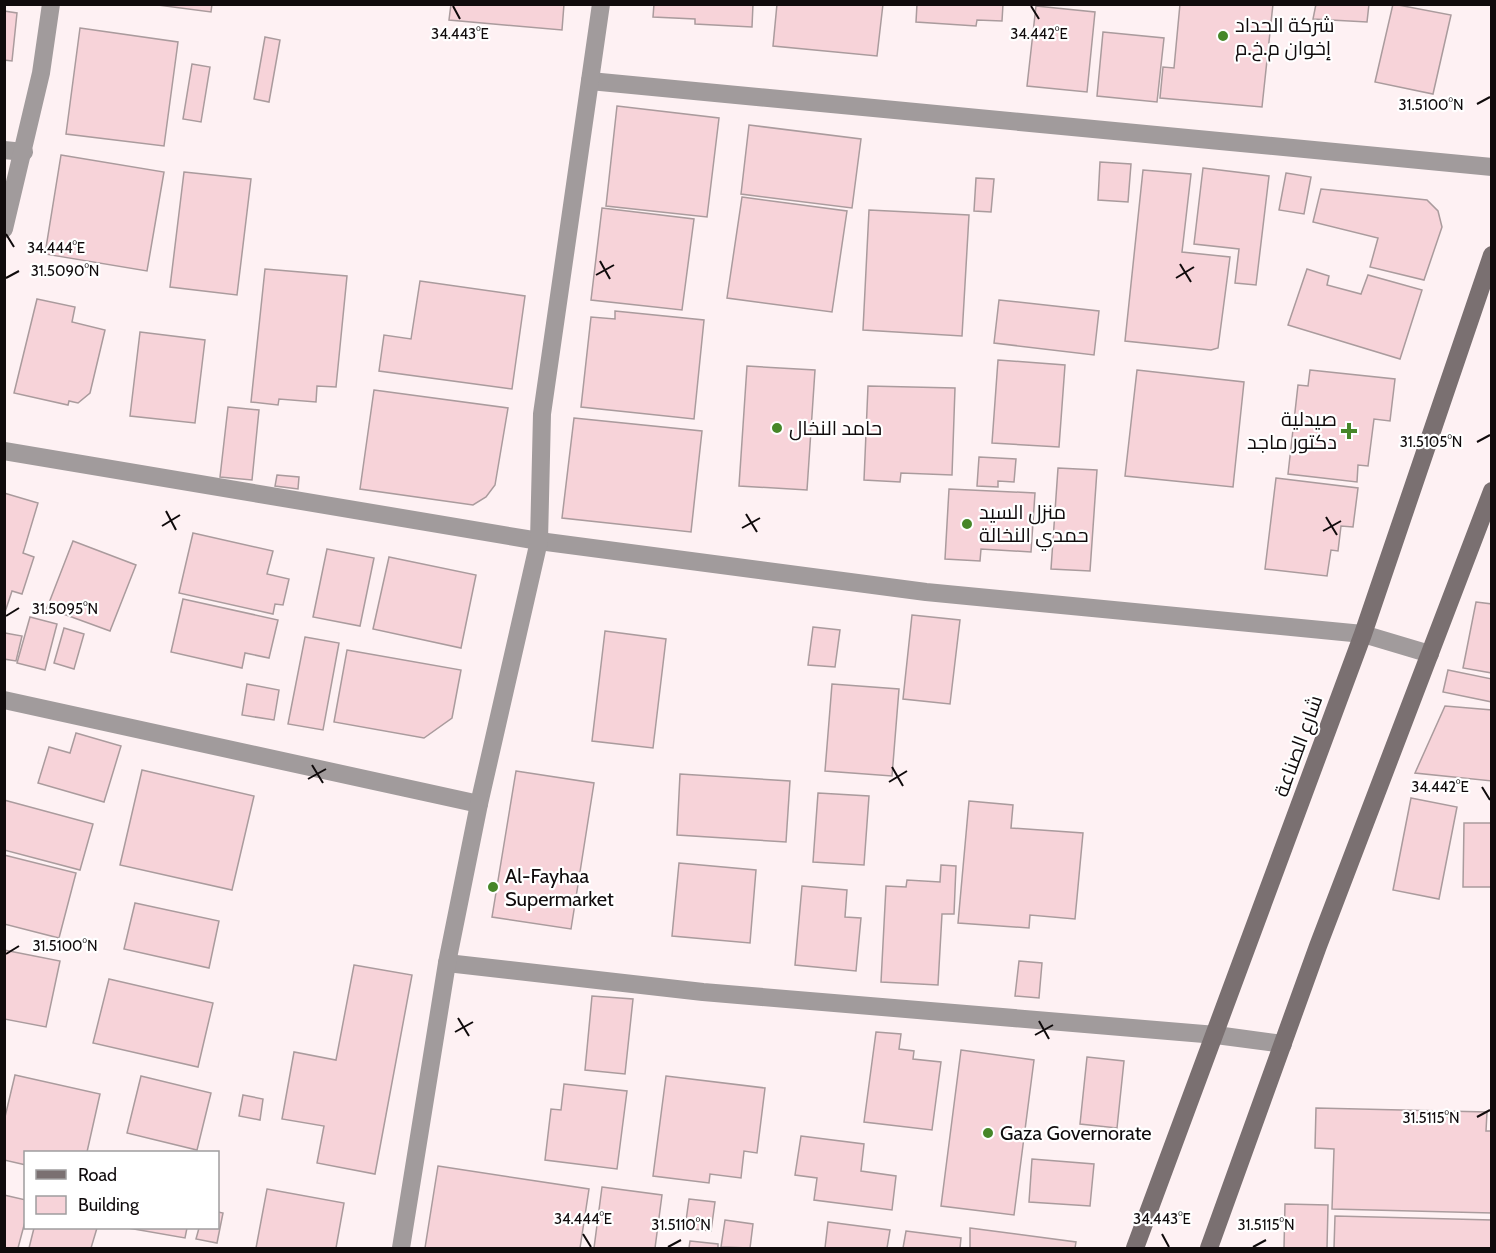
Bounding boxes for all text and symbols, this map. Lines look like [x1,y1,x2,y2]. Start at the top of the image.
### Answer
place label: شركة الحداد إخوان م.خ.م [1235,13,1334,62]
text: 34.443°E [431,25,489,43]
text: 34.442°E [1010,25,1068,43]
marker: شركة الحداد إخوان م.خ.م [1216,29,1230,43]
text: 31.5100°N [1399,96,1464,114]
text: 34.444°E [27,239,85,257]
text: 31.5090°N [31,262,99,280]
place label: صيدلية دكتور ماجد [1247,407,1337,454]
place label: حامد النخال [789,416,882,441]
marker: حامد النخال [770,421,784,435]
marker: صيدلية دكتور ماجد [1342,424,1356,438]
text: 31.5105°N [1400,433,1462,451]
place label: منزل السيد حمدي النخالة [979,500,1089,551]
marker: منزل السيد حمدي النخالة [960,517,974,531]
text: 31.5095°N [32,600,98,618]
street label: شارع الصناعة [1269,692,1329,801]
text: 34.442°E [1411,778,1469,796]
place label: Al-Fayhaa Supermarket [505,864,614,911]
marker: Al-Fayhaa Supermarket [486,880,500,894]
text: 31.5100°N [33,937,98,955]
text: 31.5115°N [1402,1109,1460,1127]
place label: Gaza Governorate [1000,1121,1152,1145]
marker: Gaza Governorate [981,1126,995,1140]
legend [24,1151,219,1229]
text: Road [78,1164,117,1186]
text: Building [78,1194,140,1216]
text: 34.444°E [554,1210,612,1228]
text: 34.443°E [1133,1210,1191,1228]
text: 31.5110°N [651,1216,711,1234]
text: 31.5115°N [1237,1216,1295,1234]

